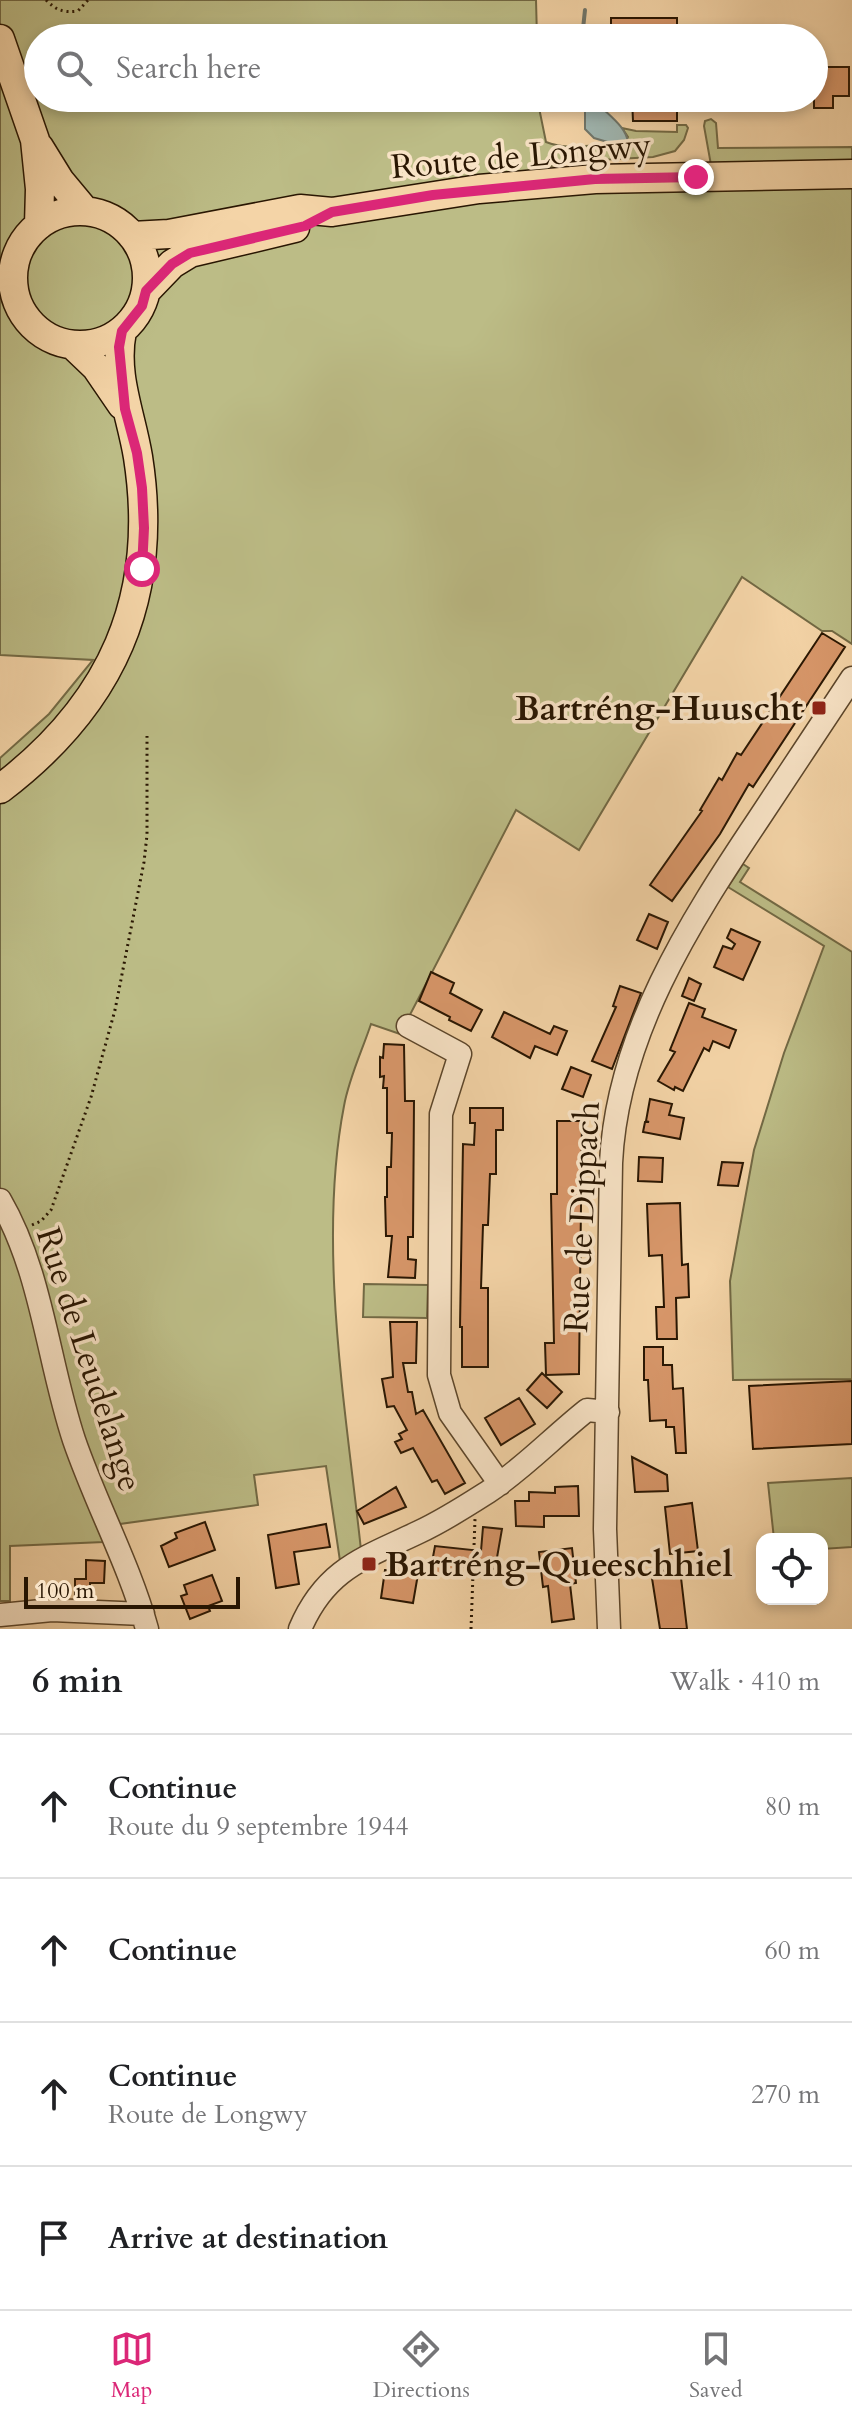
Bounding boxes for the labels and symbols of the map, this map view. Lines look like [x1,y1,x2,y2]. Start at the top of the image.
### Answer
street label: Route de Longwy [389,122,653,190]
route end [678,159,714,195]
route start [124,551,160,587]
place label: Bartréng-Huuscht [515,686,803,732]
marker: Bartréng-Huuscht [810,699,828,717]
street label: Rue de Dippach [553,1100,611,1334]
street label: Rue de Leudelange [25,1222,153,1497]
place label: Bartréng-Queeschhiel [385,1542,733,1588]
marker: Bartréng-Queeschhiel [360,1555,378,1573]
scale bar [24,1573,240,1609]

